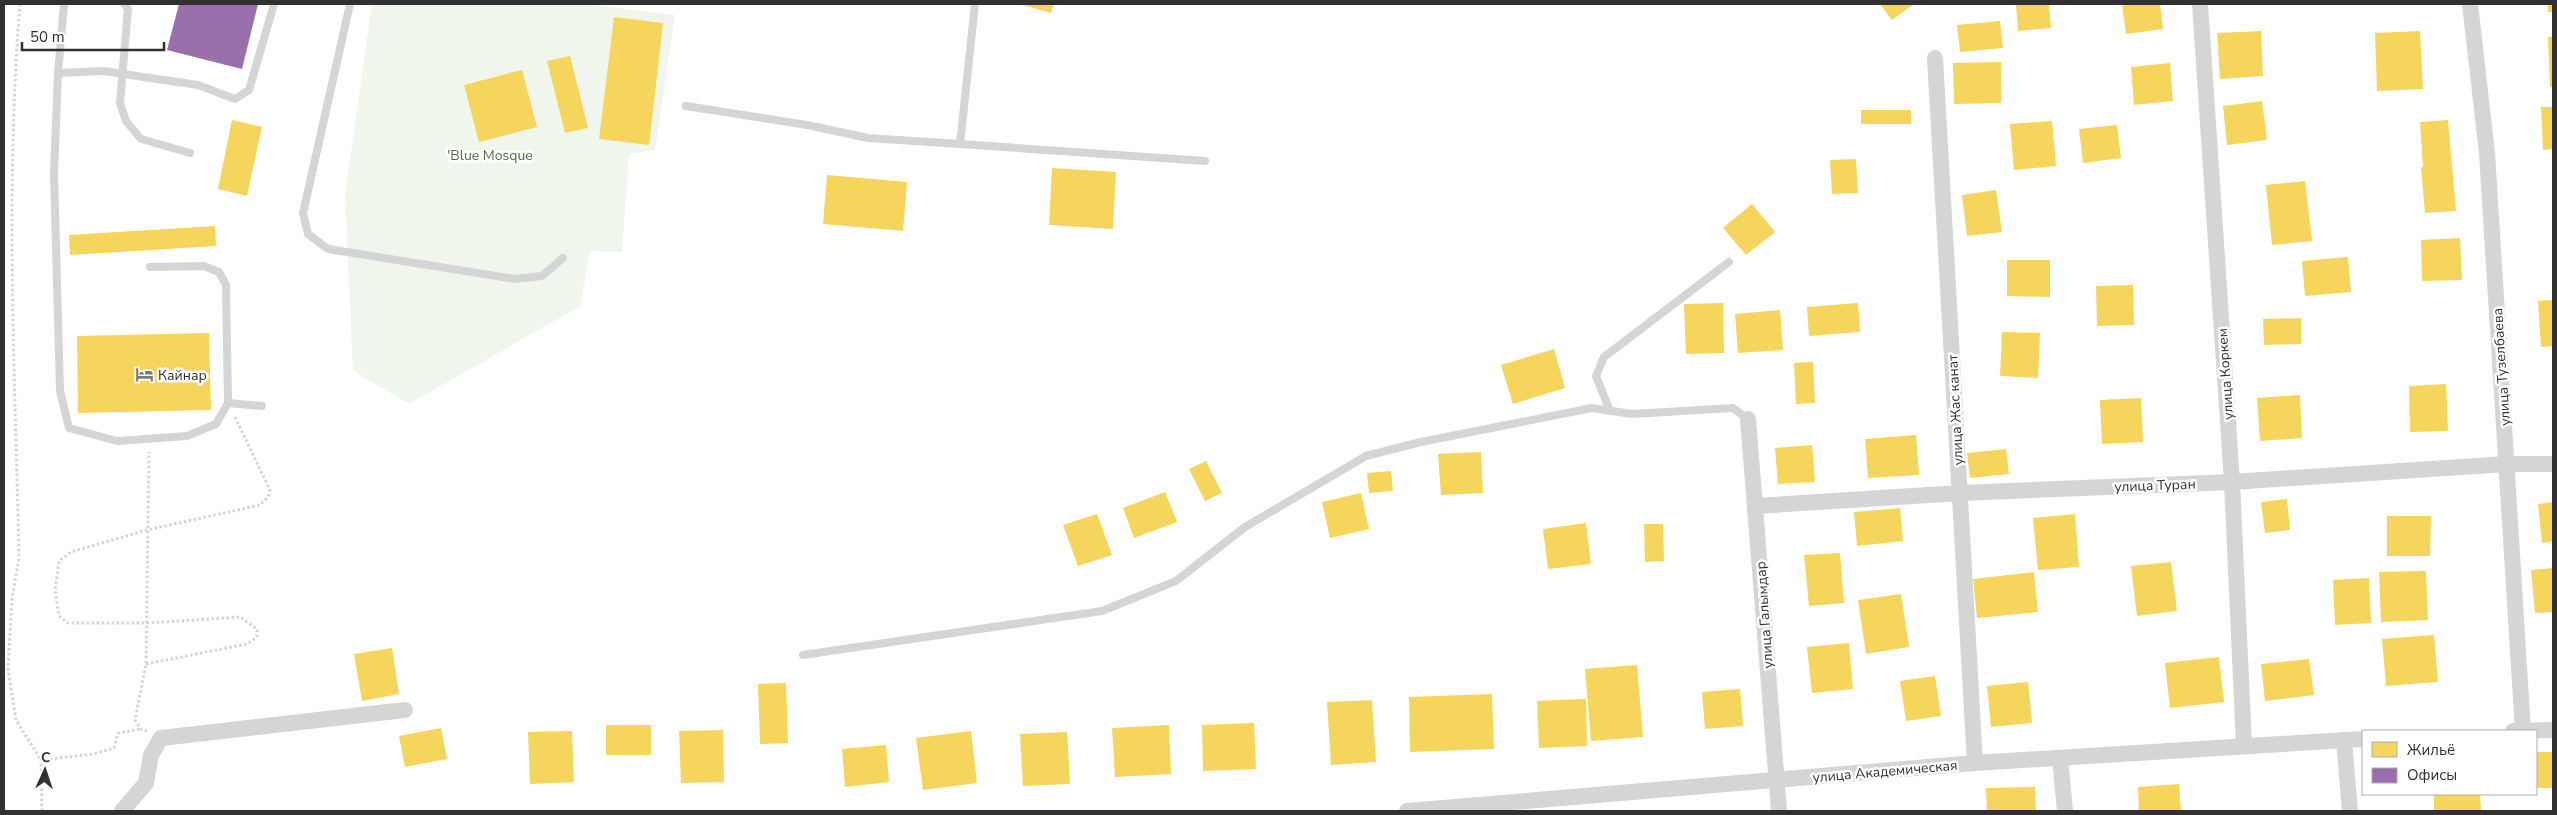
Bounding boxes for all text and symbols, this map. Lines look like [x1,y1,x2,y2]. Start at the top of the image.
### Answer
scale bar [22,20,165,52]
text: 50 m [30,27,65,47]
park label: 'Blue Mosque [447,146,533,165]
street label: улица Тузелбаева [2488,307,2515,427]
street label: улица Коркем [2213,327,2238,420]
street label: улица Жас канат [1943,353,1968,466]
hotel icon: Кайнар [134,365,154,385]
place label: Кайнар [158,366,207,385]
street label: улица Туран [2114,475,2196,496]
street label: улица Галымдар [1751,561,1778,669]
legend [2362,730,2537,795]
text: Жильё [2407,740,2455,760]
north arrow [20,745,70,795]
text: С [40,748,51,767]
street label: улица Академическая [1812,756,1958,787]
text: Офисы [2407,765,2457,785]

